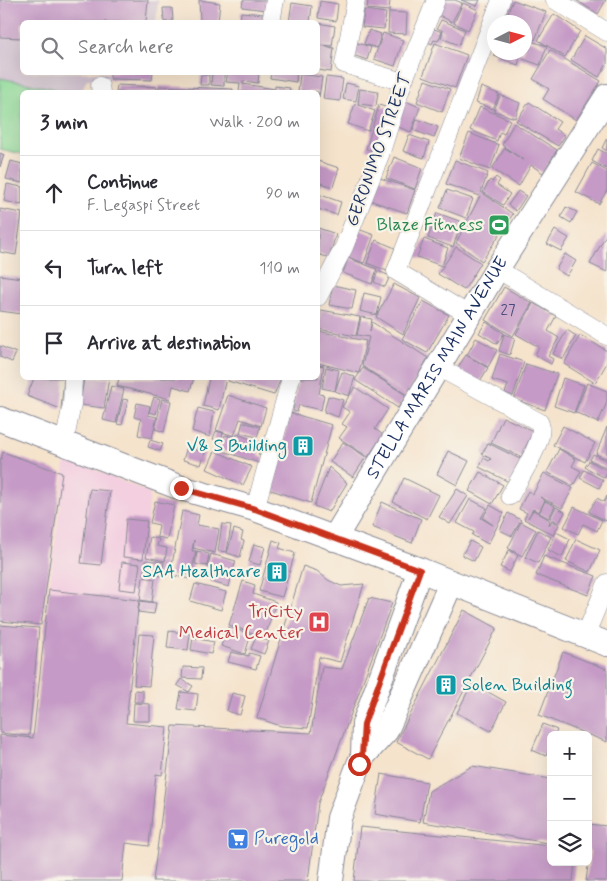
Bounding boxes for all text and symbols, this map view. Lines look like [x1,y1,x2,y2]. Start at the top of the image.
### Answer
north arrow [487,15,532,60]
search box [20,20,320,75]
icon: search [38,34,66,62]
text: Search here [78,35,174,60]
street label: GERONIMO STREET [340,69,418,230]
text: 3 min [40,109,88,137]
text: Walk · 200 m [209,112,300,133]
text: Continue [87,170,158,195]
icon: ahead [40,179,68,207]
text: 90 m [266,183,300,204]
text: F. Legaspi Street [87,195,200,216]
place label: Blaze Fitness [377,213,483,237]
sports icon: Blaze Fitness [487,213,511,237]
street label: STELLA MARIS MAIN AVENUE [361,252,514,483]
icon: left [40,254,68,282]
text: Turn left [87,256,163,281]
text: 110 m [259,258,300,279]
house number: 27 [501,301,516,321]
icon: arrive [40,329,68,357]
text: Arrive at destination [87,331,251,356]
place label: V& S Building [187,434,287,459]
building icon: V& S Building [291,434,315,458]
route end [170,477,193,500]
place label: SAA Healthcare [142,560,261,584]
building icon: SAA Healthcare [265,560,289,584]
place label: TriCity Medical Center [179,600,304,645]
hospital icon: TriCity Medical Center [307,610,331,634]
building icon: Solen Building [434,673,458,697]
place label: Solen Building [462,673,573,699]
map controls [547,731,592,866]
button: + [547,731,592,776]
route start [348,753,371,776]
button: − [547,776,592,821]
button: layers [547,821,592,866]
supermarket icon: Puregold [226,827,250,851]
place label: Puregold [254,827,319,852]

